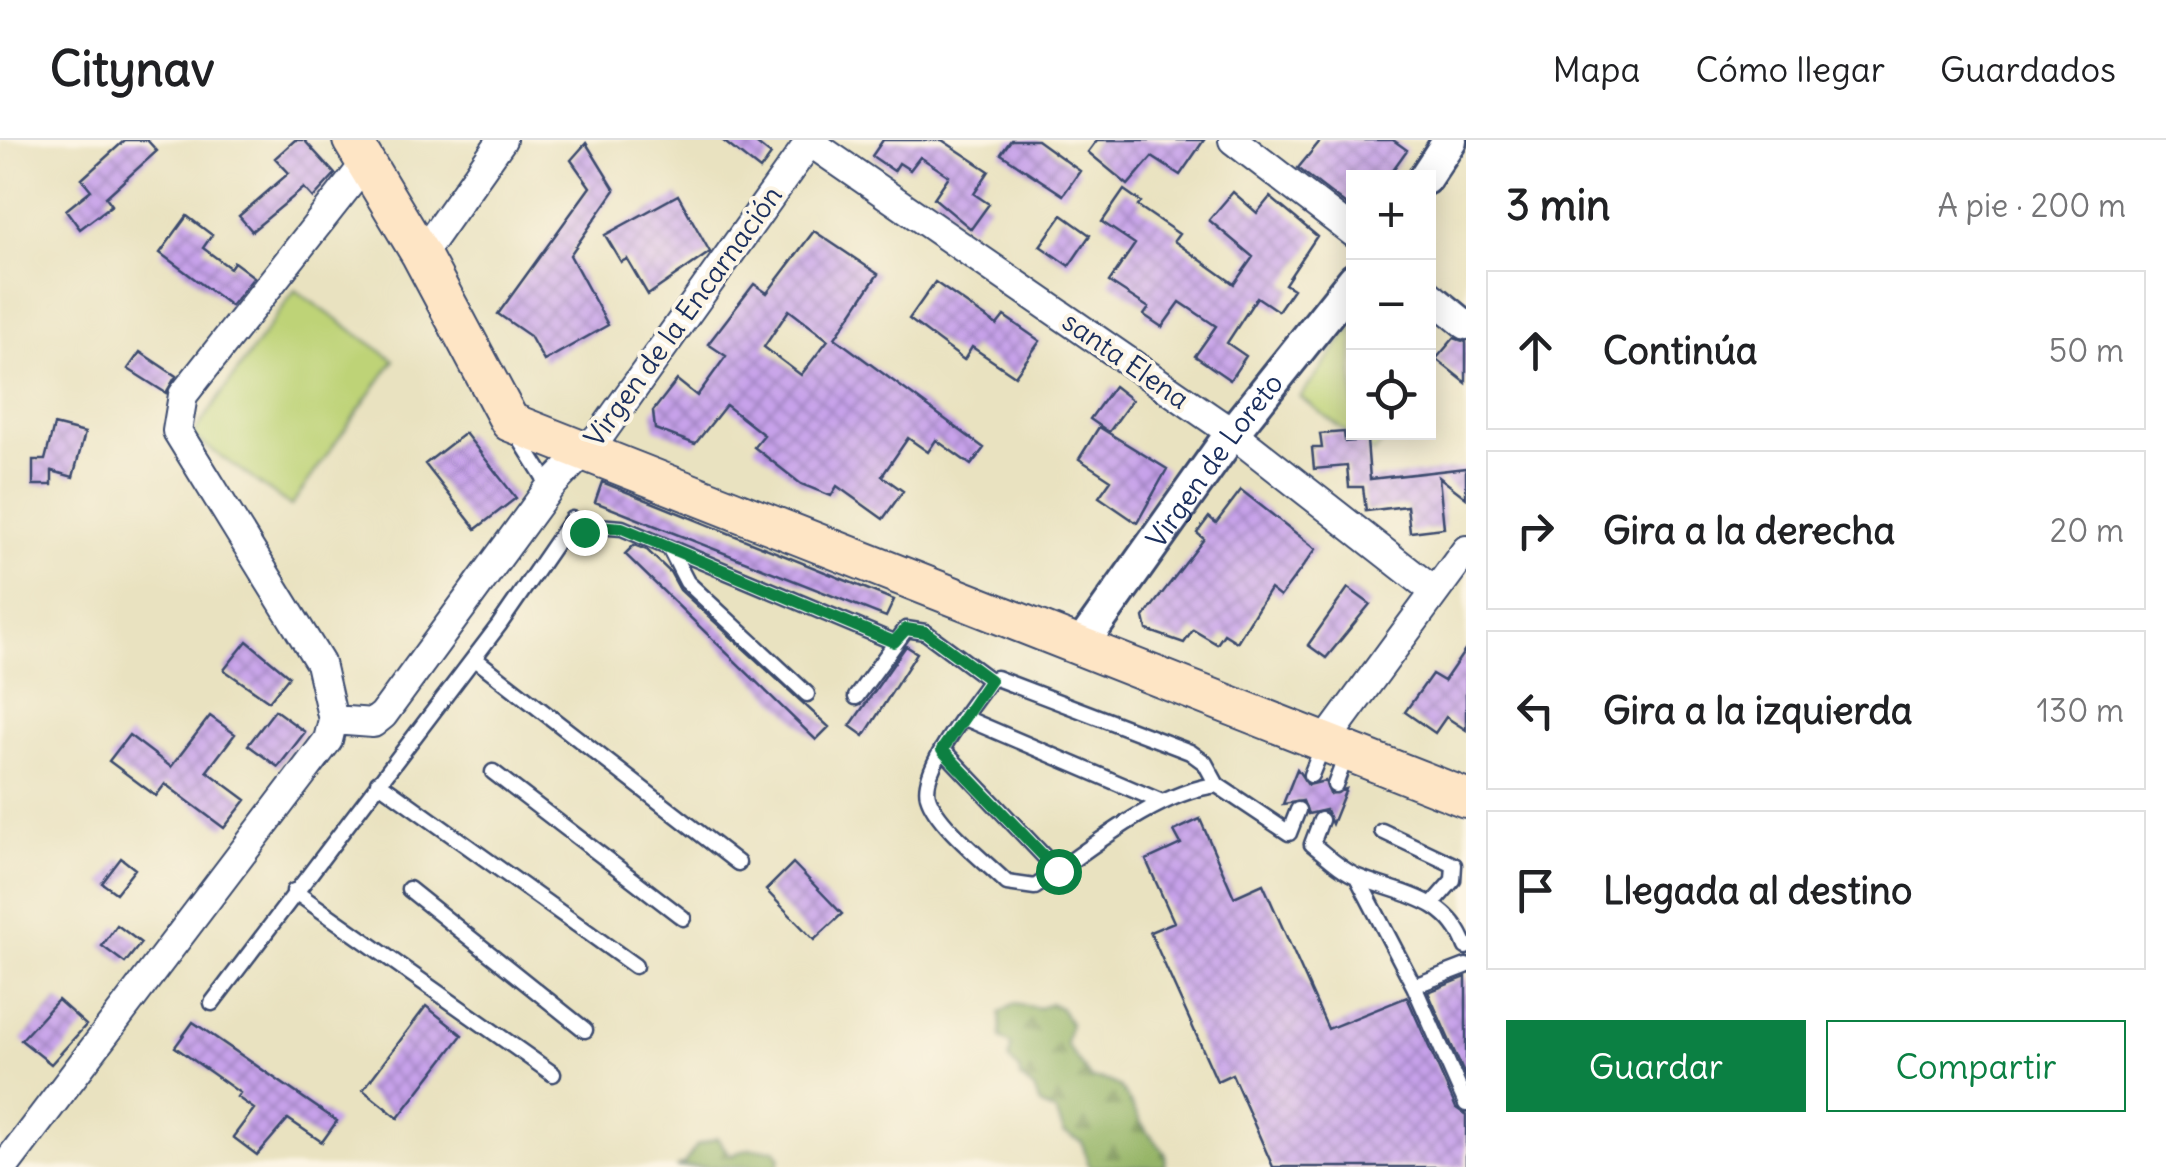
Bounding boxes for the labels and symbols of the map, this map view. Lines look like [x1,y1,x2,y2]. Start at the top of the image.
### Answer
street label: Virgen de la Encarnación [576,178,790,454]
street label: santa Elena [1056,303,1196,417]
street label: Virgen de Loreto [1138,366,1291,555]
route end [562,510,608,556]
route start [1036,849,1082,895]

